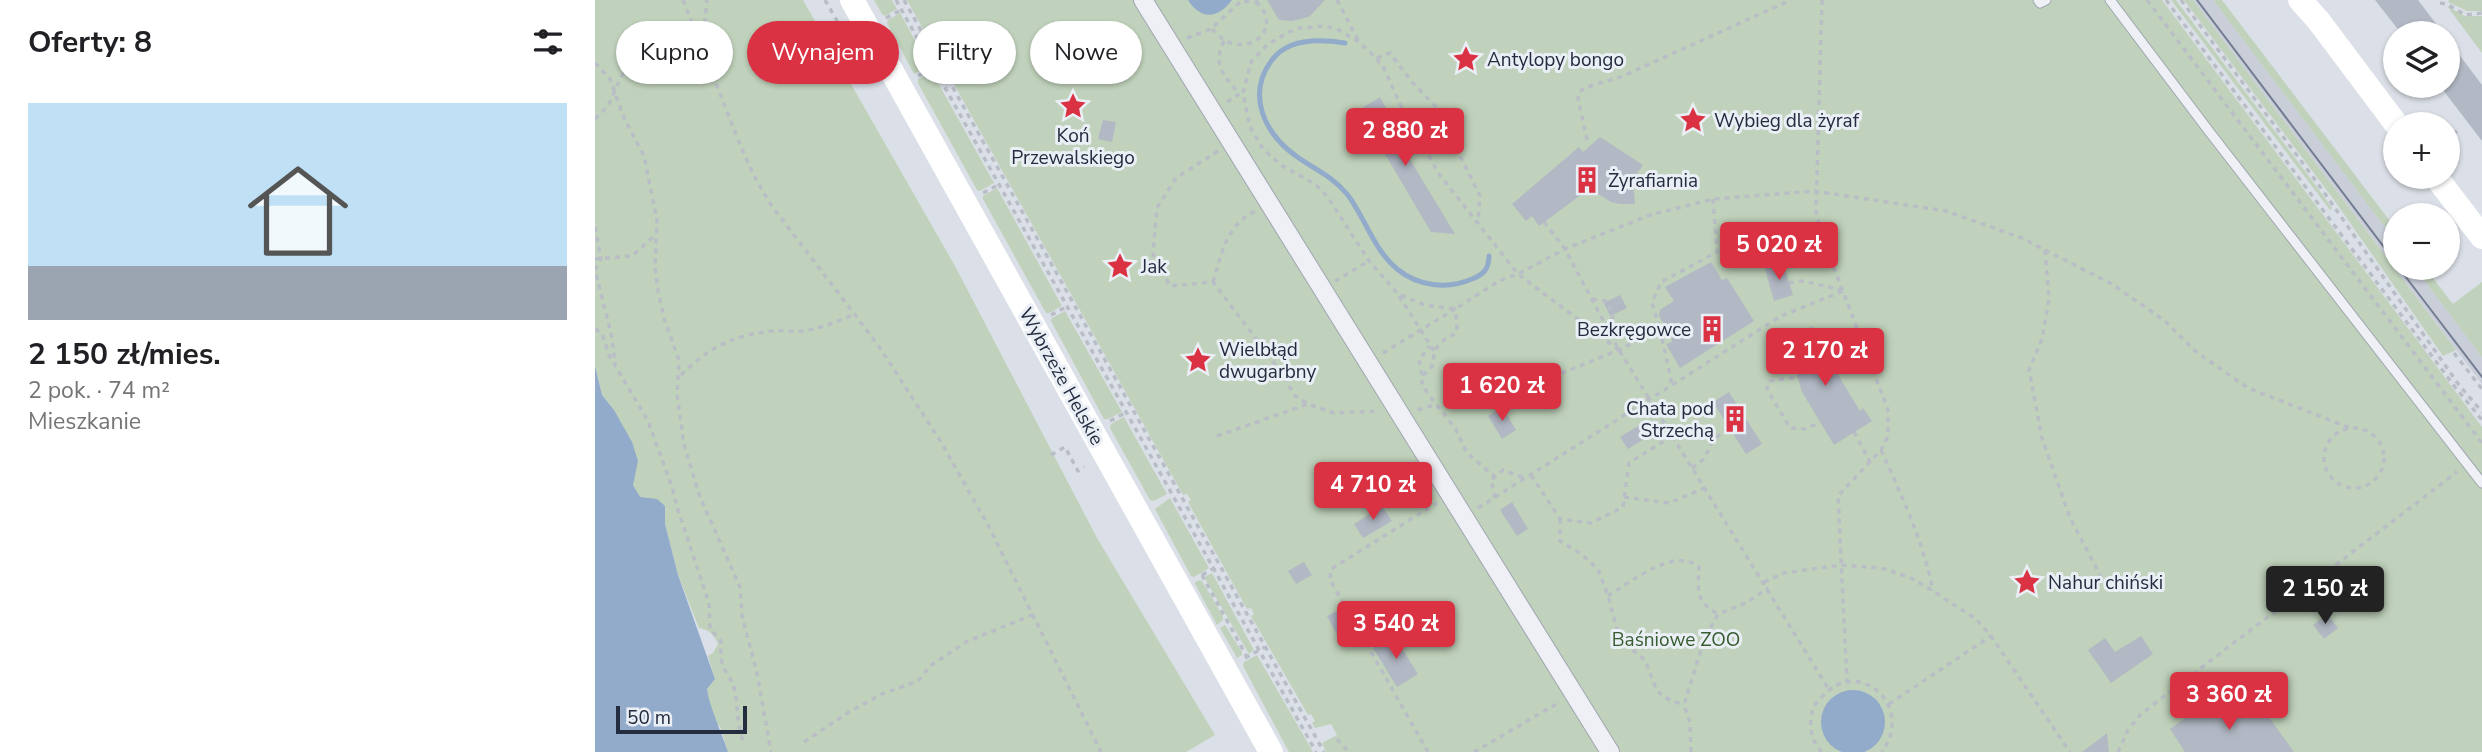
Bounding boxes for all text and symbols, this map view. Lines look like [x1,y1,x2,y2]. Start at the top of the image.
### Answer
chip: Kupno [616,21,733,84]
chip: Wynajem [747,21,899,84]
chip: Filtry [913,21,1016,84]
chip: Nowe [1030,21,1142,84]
map controls [2383,21,2460,280]
button: layers [2383,21,2460,98]
text: Oferty: 8 [28,22,152,63]
icon: filters [529,23,567,61]
place icon: Antylopy bongo [1451,44,1481,74]
place label: Antylopy bongo [1487,47,1624,73]
place icon: Koń Przewalskiego [1058,91,1088,121]
place icon: Wybieg dla żyraf [1678,105,1708,135]
pin: 2 880 zł [1333,108,1477,168]
place label: Wybieg dla żyraf [1714,108,1860,134]
button: + [2383,112,2460,189]
text: 2 880 zł [1362,115,1448,146]
place label: Koń Przewalskiego [1011,123,1135,171]
icon: home [235,148,361,274]
building icon: Żyrafiarnia [1572,165,1602,195]
place label: Żyrafiarnia [1608,168,1698,194]
button: − [2383,203,2460,280]
pin: 5 020 zł [1707,222,1851,282]
text: 5 020 zł [1736,229,1822,260]
place icon: Jak [1105,251,1135,281]
place label: Jak [1140,254,1167,280]
street label: Wybrzeże Helskie [1013,303,1110,450]
building icon: Bezkręgowce [1697,314,1727,344]
place label: Bezkręgowce [1577,317,1691,343]
pin: 2 170 zł [1753,328,1897,388]
text: 2 150 zł/mies. [28,334,221,375]
text: 2 170 zł [1782,335,1868,366]
place label: Wielbłąd dwugarbny [1219,337,1316,385]
place icon: Wielbłąd dwugarbny [1183,345,1213,375]
pin: 1 620 zł [1430,364,1574,423]
text: 1 620 zł [1459,370,1545,401]
text: 2 pok. · 74 m² [28,375,170,406]
place label: Chata pod Strzechą [1626,396,1714,444]
building icon: Chata pod Strzechą [1720,404,1750,434]
text: Mieszkanie [28,406,141,437]
pin: 4 710 zł [1301,462,1445,522]
text: 4 710 zł [1330,469,1416,500]
pin: 2 150 zł [2253,566,2397,626]
place icon: Nahur chiński [2012,567,2042,597]
place label: Nahur chiński [2048,570,2163,596]
text: 2 150 zł [2282,573,2368,604]
pin: 3 540 zł [1324,602,1468,661]
text: 3 540 zł [1353,608,1439,639]
park label: Baśniowe ZOO [1612,627,1740,653]
pin: 3 360 zł [2157,672,2301,732]
text: 3 360 zł [2186,679,2272,710]
scale bar [616,703,747,735]
text: 50 m [627,705,671,731]

